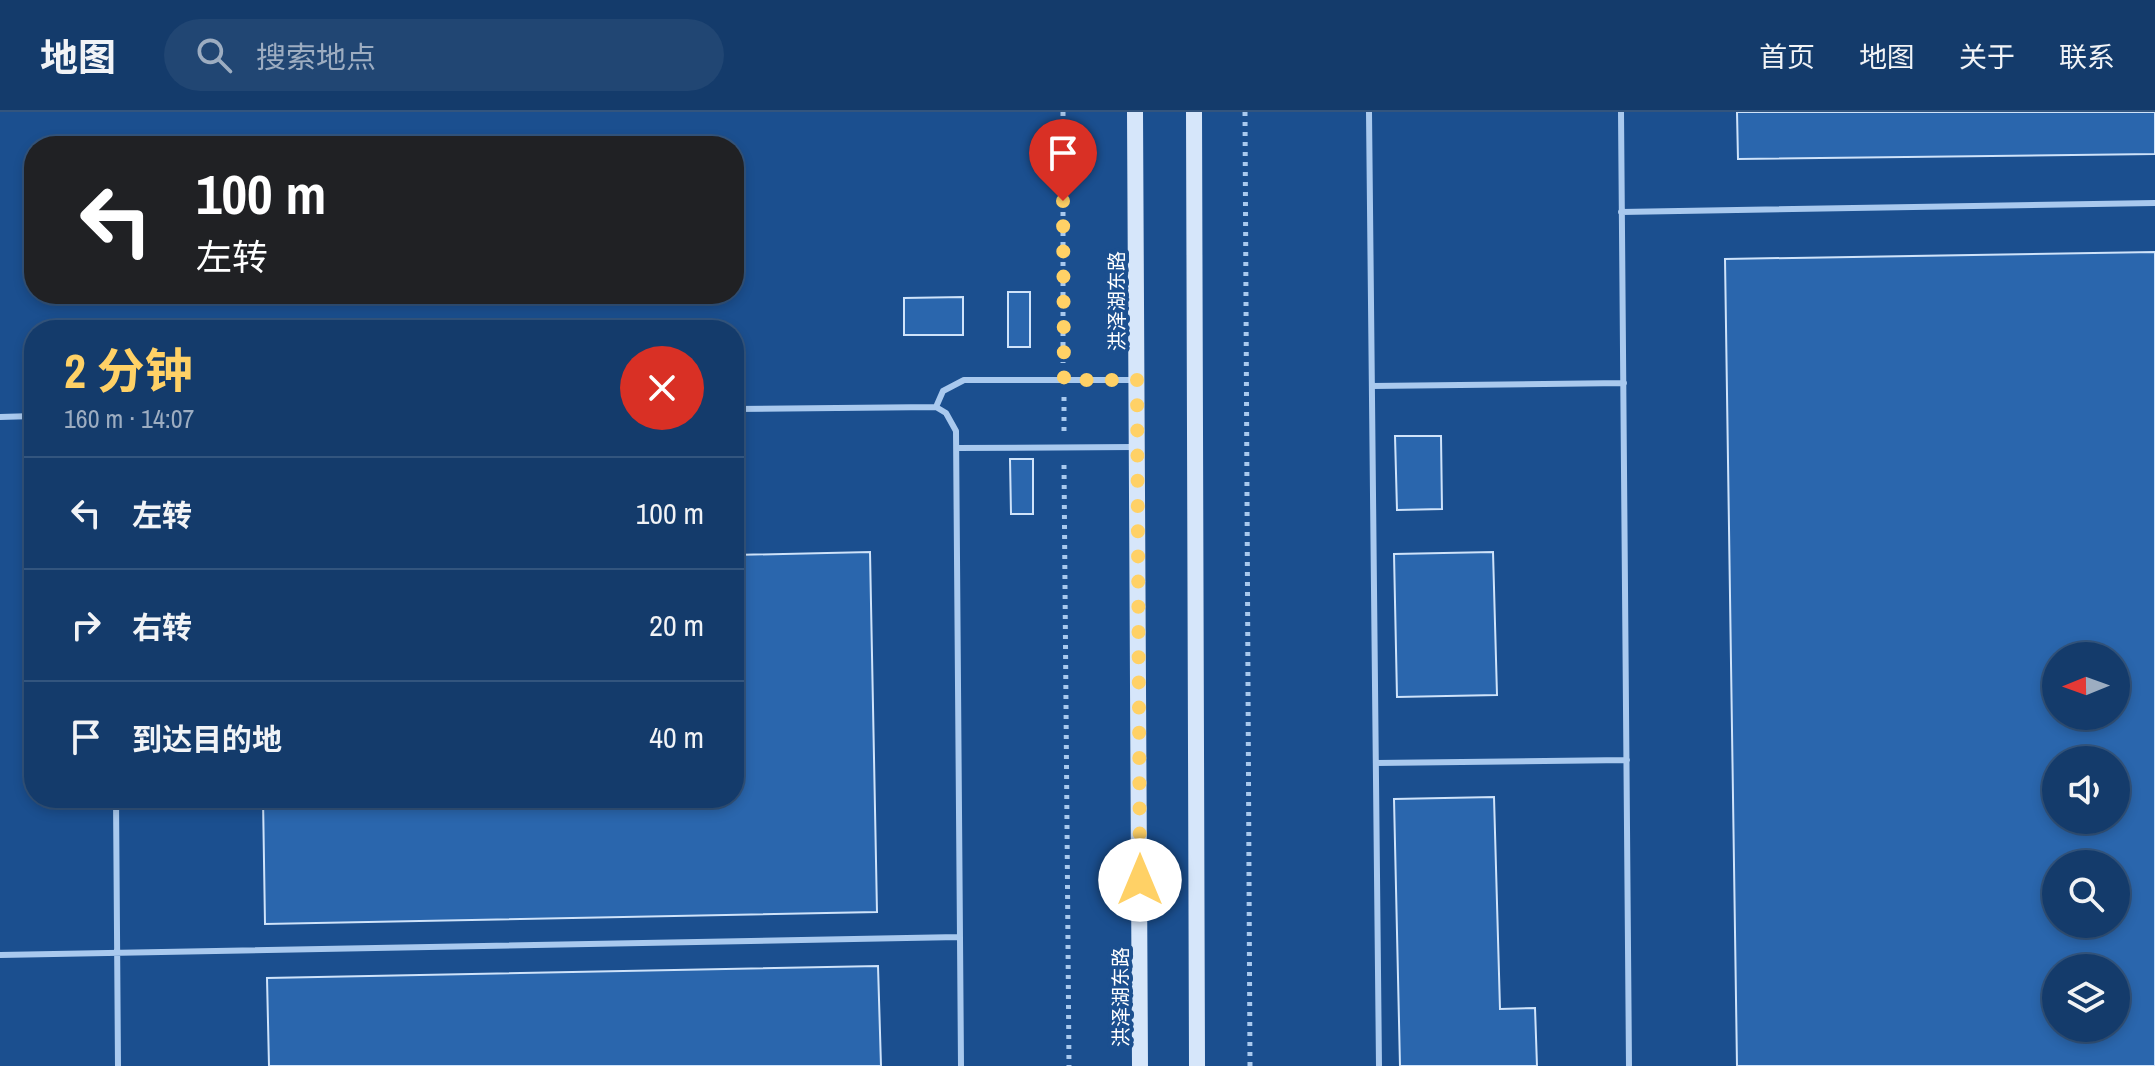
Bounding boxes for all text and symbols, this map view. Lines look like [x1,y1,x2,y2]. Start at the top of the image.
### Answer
search box [164,19,724,91]
text: 地图 [40,32,116,83]
icon: search [192,33,236,77]
text: 搜索地点 [256,37,376,77]
text: 首页 [1759,38,1815,76]
text: 地图 [1859,38,1915,76]
text: 关于 [1959,38,2015,76]
text: 联系 [2059,38,2115,76]
pin [1029,119,1097,201]
icon: arrive [1041,131,1085,175]
text: 100 m [196,156,326,231]
icon: left [64,168,168,272]
text: 左转 [196,233,268,281]
street label: 洪泽湖东路 [1103,251,1130,351]
text: 2 分钟 [64,338,193,403]
button: close [620,346,704,430]
text: 160 m · 14:07 [64,401,194,436]
icon: left [64,491,108,535]
text: 100 m [636,493,704,533]
text: 左转 [132,495,192,535]
icon: right [64,603,108,647]
text: 20 m [649,605,704,645]
text: 右转 [132,607,192,647]
north arrow [2042,642,2130,730]
map controls [2042,642,2130,1042]
icon: arrive [64,715,108,759]
text: 40 m [649,717,704,757]
text: 到达目的地 [132,719,282,759]
button: sound [2042,746,2130,834]
position arrow [1098,838,1182,922]
button: search [2042,850,2130,938]
street label: 洪泽湖东路 [1107,947,1134,1047]
button: layers [2042,954,2130,1042]

